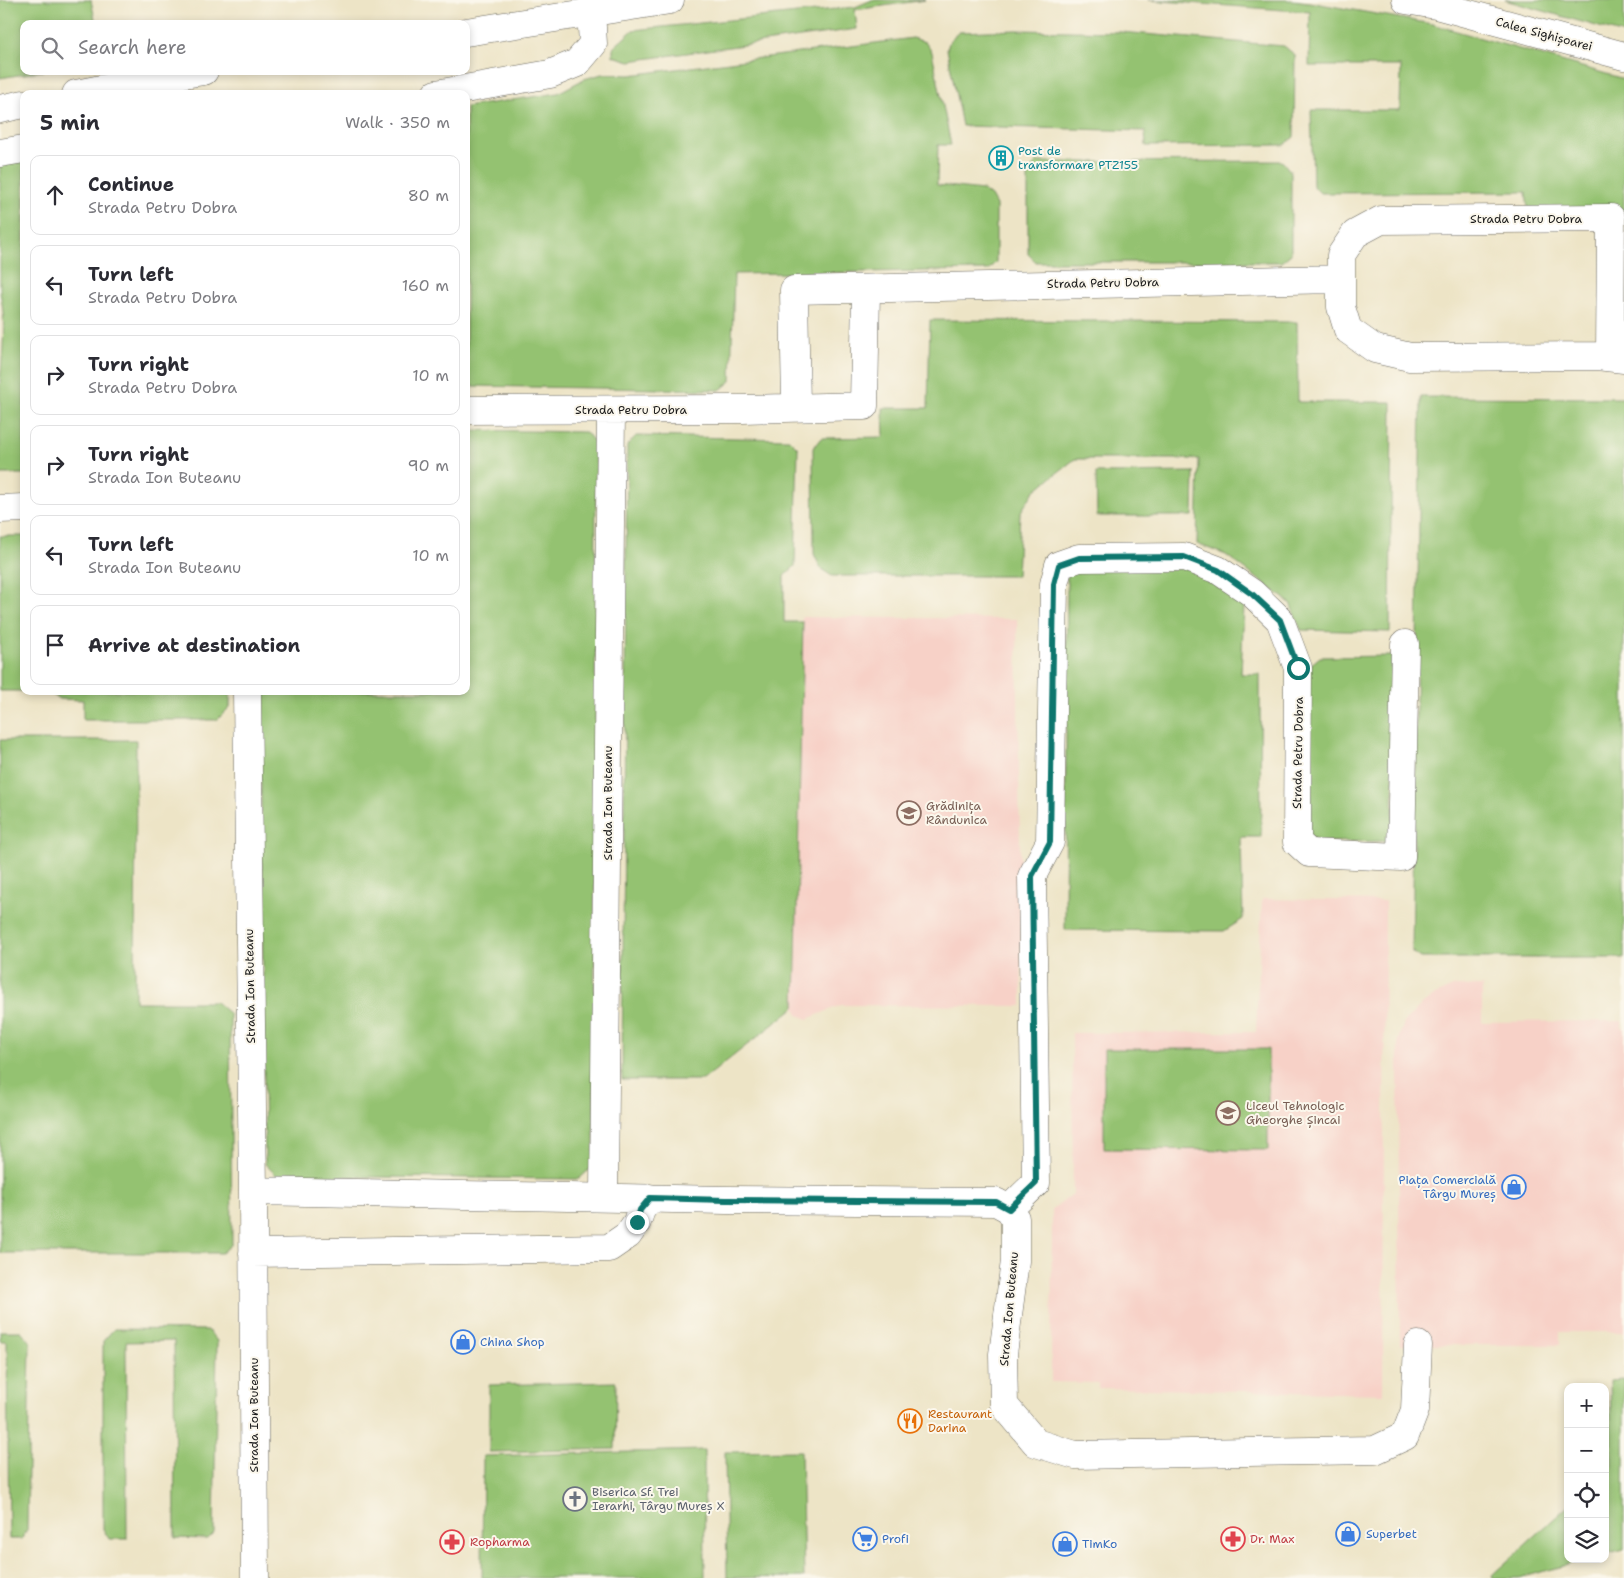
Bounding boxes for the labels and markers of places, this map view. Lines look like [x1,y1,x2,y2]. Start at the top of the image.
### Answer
place label: Post de transformare PTZ155 [1018,143,1138,173]
building icon: Post de transformare PTZ155 [988,145,1014,171]
place label: Grădinița Rândunica [926,798,988,828]
school or university icon: Grădinița Rândunica [896,800,922,826]
place label: Liceul Tehnologic Gheorghe Șincai [1246,1098,1344,1128]
school or university icon: Liceul Tehnologic Gheorghe Șincai [1215,1100,1241,1126]
place label: Piața Comercială Târgu Mureș [1399,1172,1497,1202]
shop icon: Piața Comercială Târgu Mureș [1501,1174,1527,1200]
shop icon: China Shop [450,1329,476,1355]
place label: China Shop [480,1334,545,1350]
place label: Restaurant Darina [928,1406,992,1436]
restaurant icon: Restaurant Darina [897,1408,923,1434]
place label: Biserica Sf. Trei Ierarhi, Târgu Mureș X [592,1484,725,1514]
church icon: Biserica Sf. Trei Ierarhi, Târgu Mureș X [562,1486,588,1512]
shop icon: Superbet [1335,1521,1361,1547]
supermarket icon: Profi [852,1526,878,1552]
pharmacy icon: Dr. Max [1220,1526,1246,1552]
place label: Superbet [1366,1526,1417,1542]
pharmacy icon: Ropharma [439,1529,465,1555]
place label: Profi [882,1531,909,1547]
shop icon: TimKo [1052,1531,1078,1557]
place label: Dr. Max [1250,1531,1294,1547]
place label: Ropharma [470,1534,530,1550]
place label: TimKo [1082,1536,1117,1552]

